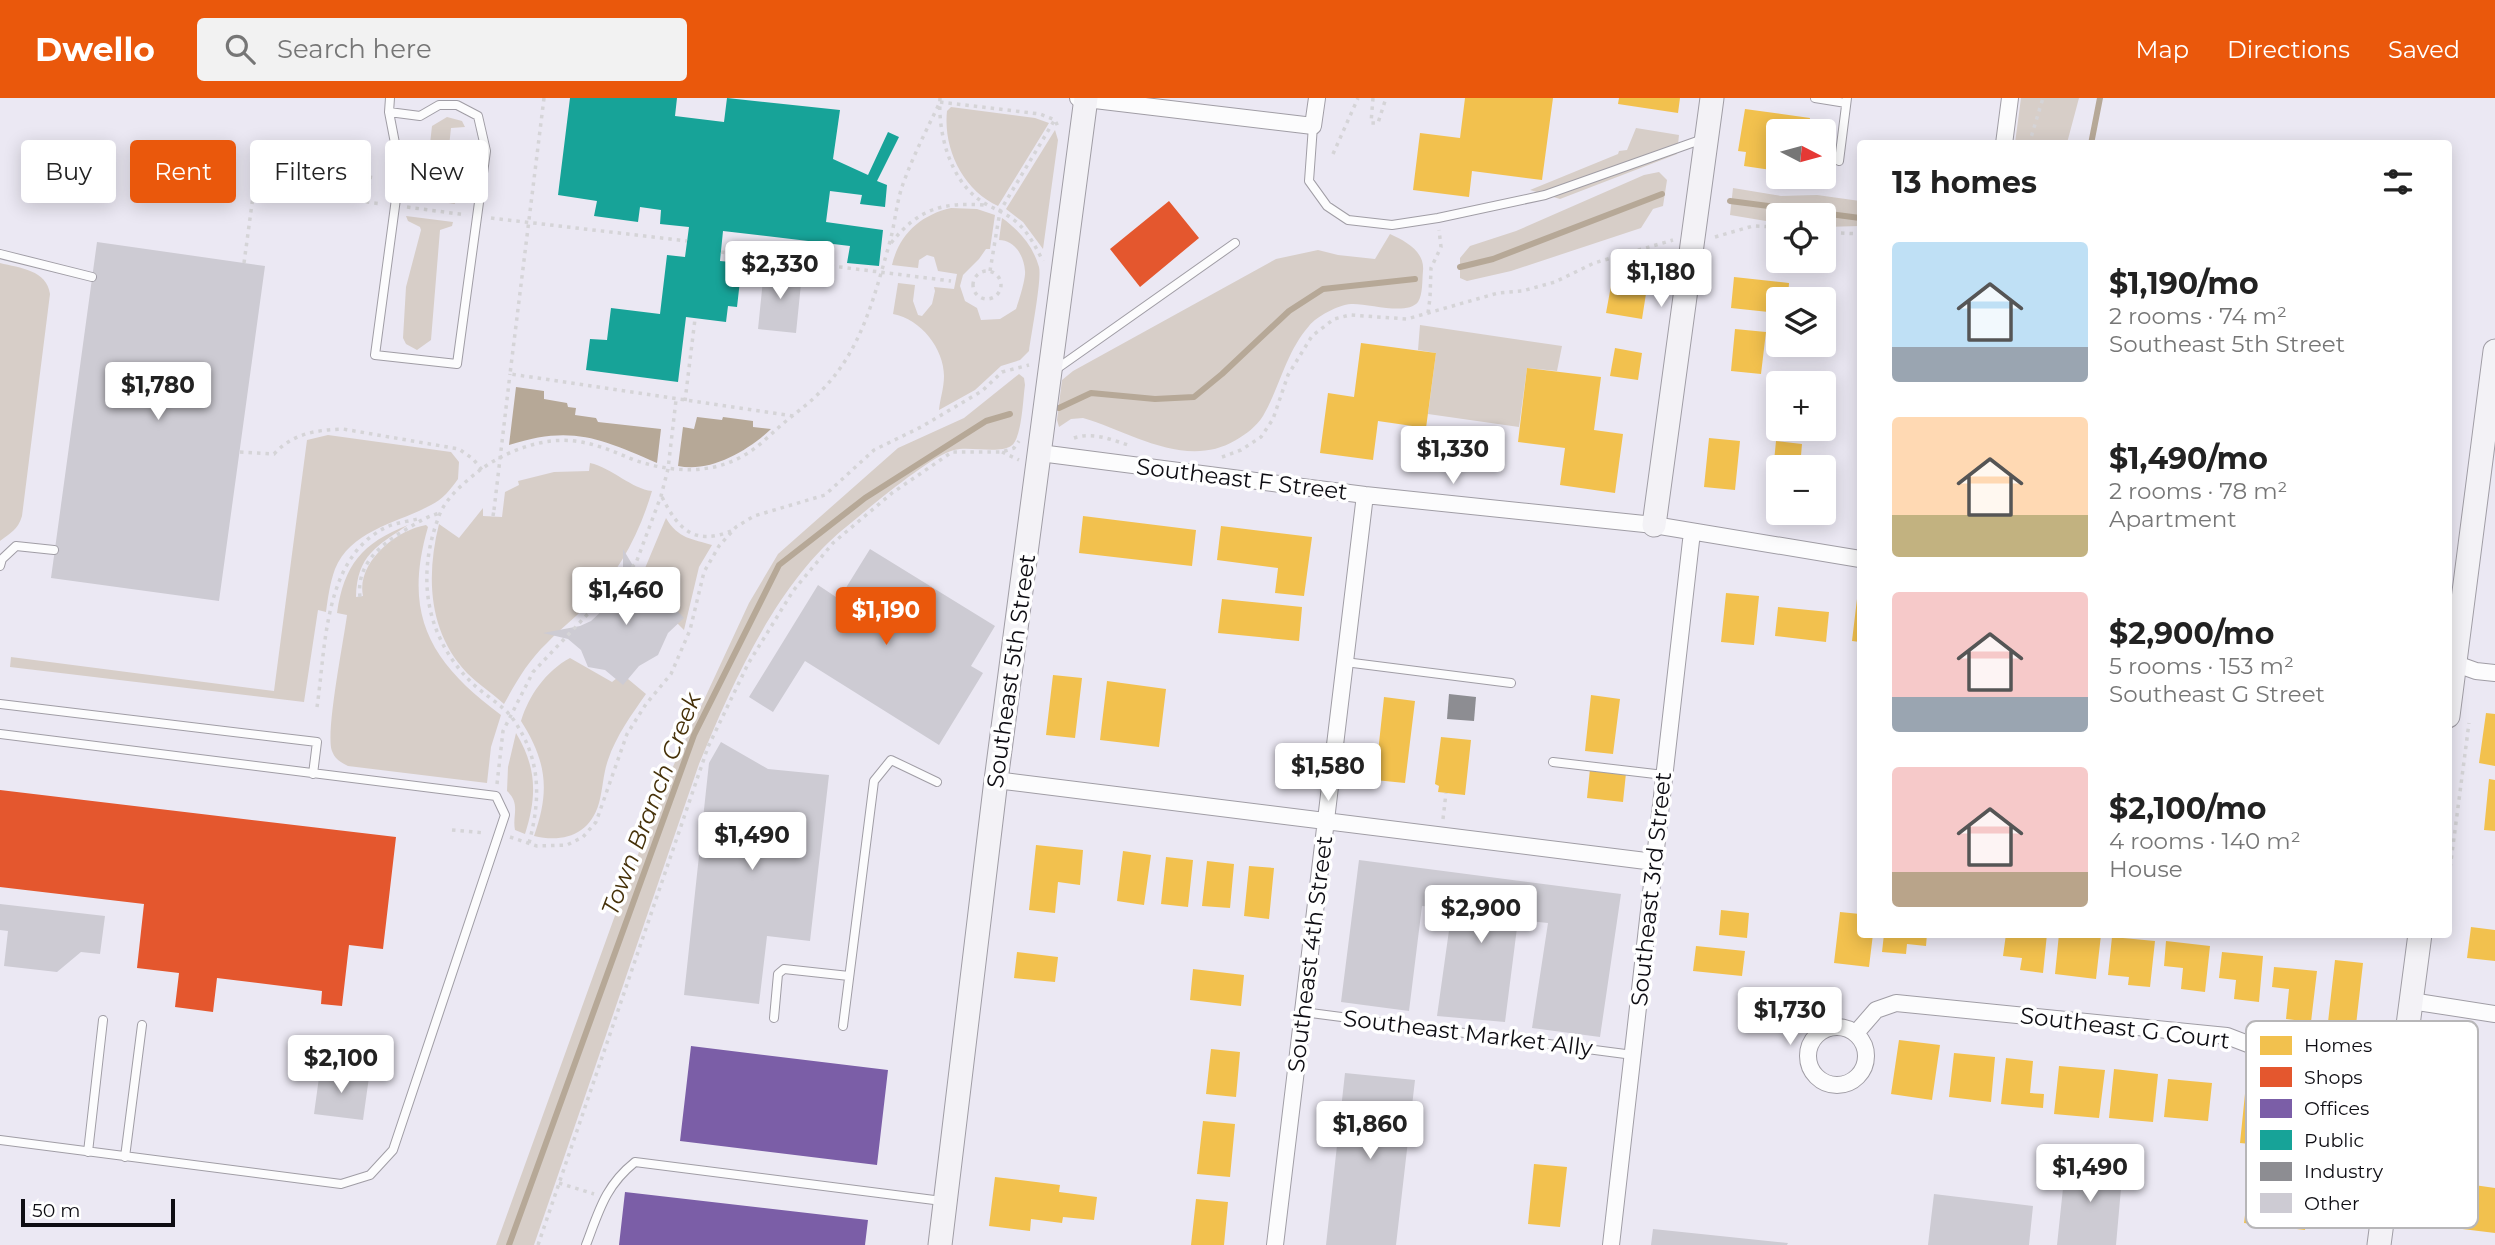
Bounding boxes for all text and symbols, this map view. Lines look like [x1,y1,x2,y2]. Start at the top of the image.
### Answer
search box [197,18,687,81]
text: Dwello [35,29,155,69]
icon: search [221,30,259,68]
text: Search here [277,33,432,65]
text: Map [2136,35,2189,64]
text: Directions [2227,35,2350,64]
text: Saved [2388,35,2460,64]
north arrow [1766,119,1836,189]
map controls [1766,119,1836,525]
chip: Buy [21,140,116,203]
chip: Rent [130,140,236,203]
chip: Filters [250,140,371,203]
chip: New [385,140,488,203]
icon: filters [2379,163,2417,201]
text: 13 homes [1892,164,2037,201]
button: locate [1766,203,1836,273]
pin: $2,330 [723,242,837,301]
text: $2,330 [741,250,819,278]
pin: $1,180 [1604,250,1718,309]
text: $1,180 [1627,258,1695,286]
text: $1,190/mo [2109,265,2259,302]
icon: home [1948,270,2032,354]
button: layers [1766,287,1836,357]
text: 2 rooms · 74 m² [2109,302,2287,330]
text: Southeast 5th Street [2109,330,2345,358]
pin: $1,780 [101,362,215,422]
text: $1,780 [121,371,195,399]
button: + [1766,371,1836,441]
pin: $1,330 [1396,426,1510,486]
text: $1,330 [1417,435,1489,463]
text: $1,490/mo [2109,440,2268,477]
icon: home [1948,445,2032,529]
street label: Southeast F Street [1135,452,1349,506]
button: − [1766,455,1836,525]
text: 2 rooms · 78 m² [2109,477,2287,505]
text: Apartment [2109,505,2237,533]
street label: Southeast 5th Street [981,552,1041,790]
pin: $1,460 [569,568,683,627]
text: $1,460 [588,576,664,604]
pin: $1,190 [829,588,943,647]
text: $1,190 [852,596,920,624]
text: $2,900/mo [2109,615,2274,652]
icon: home [1948,620,2032,704]
text: 5 rooms · 153 m² [2109,652,2294,680]
text: Southeast G Street [2109,680,2325,708]
water label: Town Branch Creek [595,687,708,920]
pin: $1,580 [1271,744,1385,803]
text: $1,580 [1291,752,1365,780]
street label: Southeast 3rd Street [1625,770,1677,1008]
text: $2,100/mo [2109,790,2267,827]
icon: home [1948,795,2032,879]
pin: $1,490 [695,812,809,872]
text: $1,490 [714,821,790,849]
text: 4 rooms · 140 m² [2109,827,2301,855]
street label: Southeast 4th Street [1282,834,1338,1074]
text: House [2109,855,2183,883]
pin: $2,900 [1424,886,1538,945]
text: $2,900 [1441,894,1521,922]
pin: $1,730 [1733,988,1847,1047]
text: $1,730 [1754,996,1826,1024]
street label: Southeast G Court [2019,1001,2231,1055]
street label: Southeast Market Ally [1342,1004,1595,1062]
legend [2246,1021,2478,1228]
text: Homes [2304,1034,2372,1057]
pin: $2,100 [284,1035,398,1095]
text: $2,100 [304,1044,378,1072]
text: Shops [2304,1066,2363,1089]
text: Offices [2304,1097,2369,1120]
pin: $1,860 [1313,1102,1427,1161]
text: $1,860 [1332,1110,1408,1138]
text: Public [2304,1129,2364,1152]
pin: $1,490 [2033,1144,2147,1204]
text: $1,490 [2052,1153,2128,1181]
text: Industry [2304,1160,2384,1183]
text: Other [2304,1192,2360,1215]
scale bar [21,1196,175,1228]
text: 50 m [32,1199,80,1222]

